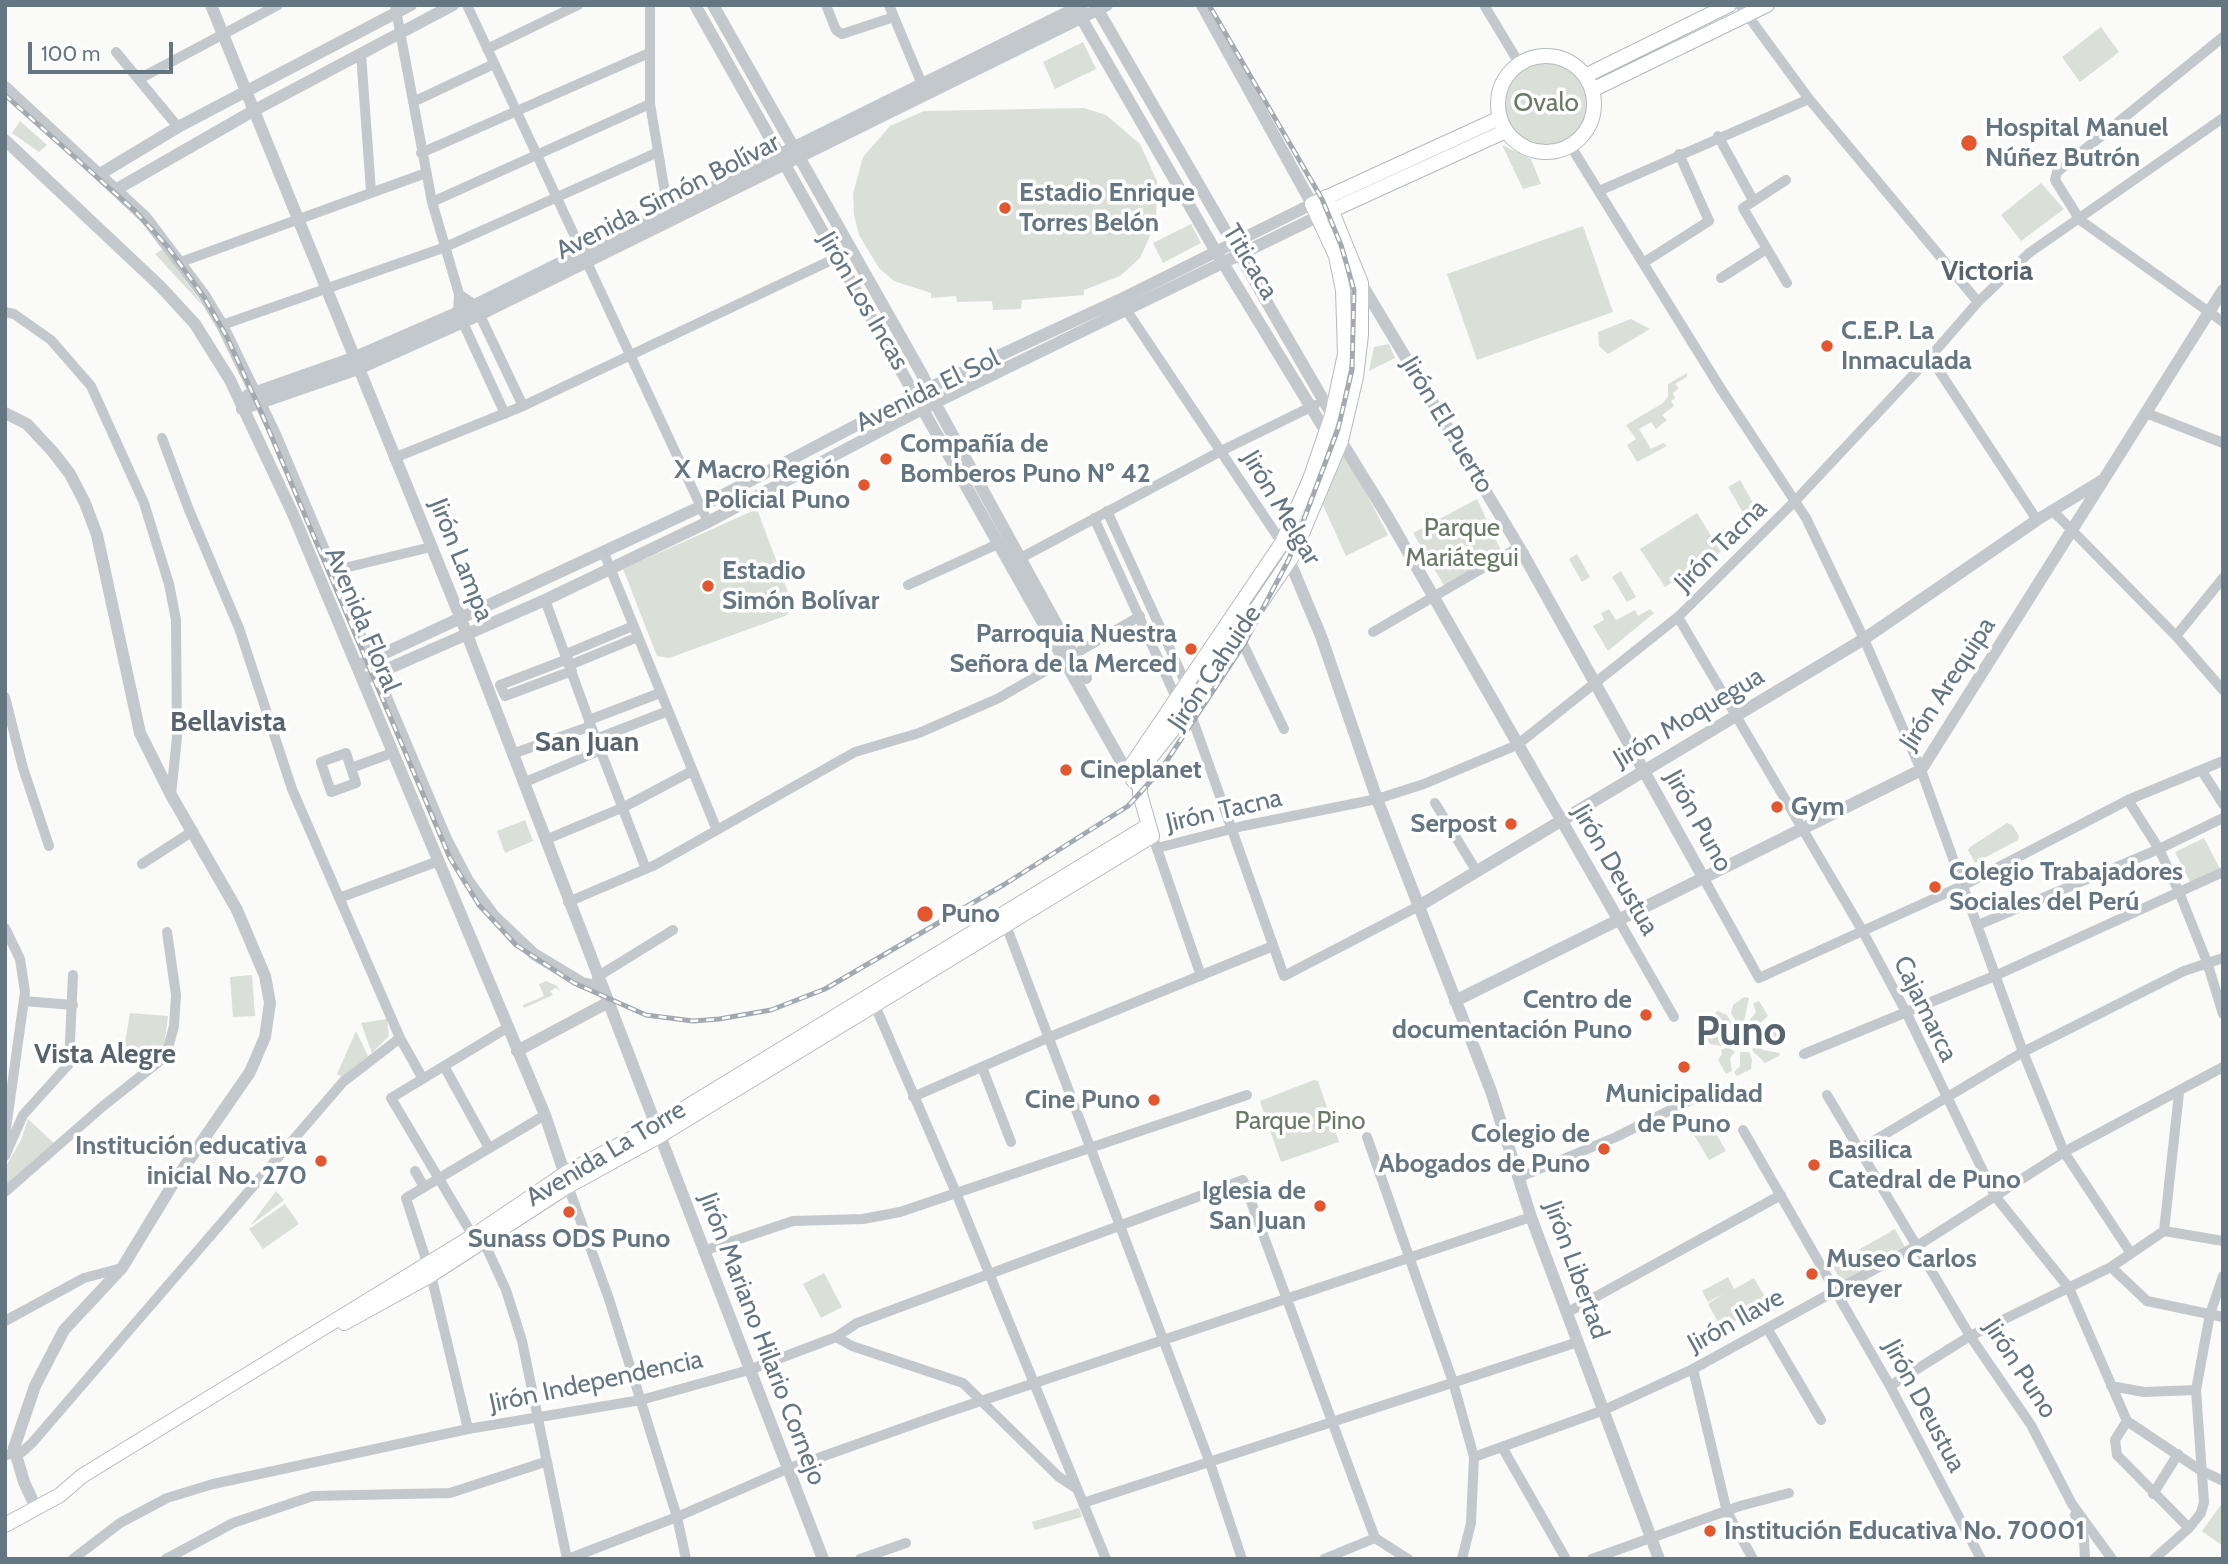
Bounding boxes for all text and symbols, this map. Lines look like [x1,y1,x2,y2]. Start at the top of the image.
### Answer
scale bar [32,28,177,72]
text: 100 m [41,41,100,66]
park label: Ovalo [1513,87,1579,119]
place label: Hospital Manuel Núñez Butrón [1985,112,2168,174]
street label: Avenida Simón Bolívar [551,127,785,267]
marker: Hospital Manuel Núñez Butrón [1959,133,1979,153]
place label: Estadio Enrique Torres Belón [1019,177,1195,238]
marker: Estadio Enrique Torres Belón [997,200,1013,216]
street label: Titicaca [1216,219,1284,305]
street label: Jirón Los Incas [811,226,915,376]
district label: Victoria [1941,255,2033,289]
place label: C.E.P. La Inmaculada [1841,315,1972,376]
marker: C.E.P. La Inmaculada [1819,338,1835,354]
street label: Avenida El Sol [851,343,1005,439]
street label: Jirón El Puerto [1394,351,1500,499]
place label: Compañía de Bomberos Puno Nº 42 [900,428,1151,490]
street label: Jirón Melgar [1235,445,1327,571]
marker: Compañía de Bomberos Puno Nº 42 [878,451,894,467]
place label: X Macro Región Policial Puno [674,454,850,516]
marker: X Macro Región Policial Puno [856,477,872,493]
street label: Jirón Tacna [1668,493,1774,599]
street label: Jirón Lampa [422,494,500,626]
park label: Parque Mariátegui [1405,512,1519,574]
street label: Avenida Floral [317,543,407,697]
place label: Estadio Simón Bolívar [722,555,879,616]
marker: Estadio Simón Bolívar [700,578,716,594]
street label: Jirón Cahuide [1162,600,1268,736]
street label: Jirón Arequipa [1893,612,2003,756]
place label: Parroquia Nuestra Señora de la Merced [949,618,1177,680]
marker: Parroquia Nuestra Señora de la Merced [1183,641,1199,657]
street label: Jirón Moquegua [1608,661,1770,775]
district label: Bellavista [170,706,286,740]
district label: San Juan [535,726,639,760]
place label: Cineplanet [1080,754,1202,786]
marker: Cineplanet [1058,762,1074,778]
street label: Jirón Puno [1657,765,1739,877]
street label: Jirón Tacna [1163,783,1285,839]
place label: Gym [1791,791,1845,823]
street label: Jirón Deustua [1565,799,1665,941]
marker: Gym [1769,799,1785,815]
place label: Serpost [1410,808,1497,840]
marker: Serpost [1503,816,1519,832]
place label: Colegio Trabajadores Sociales del Perú [1949,856,2183,917]
marker: Colegio Trabajadores Sociales del Perú [1927,879,1943,895]
place label: Puno [941,898,1000,930]
marker: Puno [915,904,935,924]
street label: Cajamarca [1886,951,1964,1067]
place label: Centro de documentación Puno [1392,984,1632,1046]
marker: Centro de documentación Puno [1638,1007,1654,1023]
district label: Puno [1696,1009,1786,1057]
district label: Vista Alegre [34,1038,176,1072]
marker: Municipalidad de Puno [1676,1059,1692,1075]
place label: Municipalidad de Puno [1605,1078,1763,1140]
place label: Cine Puno [1025,1084,1140,1116]
marker: Cine Puno [1146,1092,1162,1108]
street label: Avenida La Torre [521,1094,691,1214]
park label: Parque Pino [1234,1105,1366,1137]
place label: Colegio de Abogados de Puno [1379,1118,1590,1180]
place label: Institución educativa inicial No. 270 [75,1130,307,1192]
place label: Basilica Catedral de Puno [1828,1134,2021,1196]
marker: Colegio de Abogados de Puno [1596,1141,1612,1157]
marker: Institución educativa inicial No. 270 [313,1153,329,1169]
marker: Basilica Catedral de Puno [1806,1157,1822,1173]
place label: Iglesia de San Juan [1202,1175,1306,1236]
street label: Jirón Mariano Hilario Cornejo [692,1188,832,1490]
street label: Jirón Libertad [1537,1197,1615,1343]
marker: Iglesia de San Juan [1312,1198,1328,1214]
marker: Sunass ODS Puno [561,1204,577,1220]
place label: Sunass ODS Puno [468,1223,670,1255]
place label: Museo Carlos Dreyer [1826,1243,1977,1304]
marker: Museo Carlos Dreyer [1804,1266,1820,1282]
street label: Jirón Ilave [1683,1282,1789,1360]
street label: Jirón Puno [1977,1314,2063,1424]
street label: Jirón Deustua [1876,1334,1972,1478]
street label: Jirón Independencia [486,1344,706,1420]
place label: Institución Educativa No. 70001 [1724,1515,2085,1547]
marker: Institución Educativa No. 70001 [1702,1523,1718,1539]

